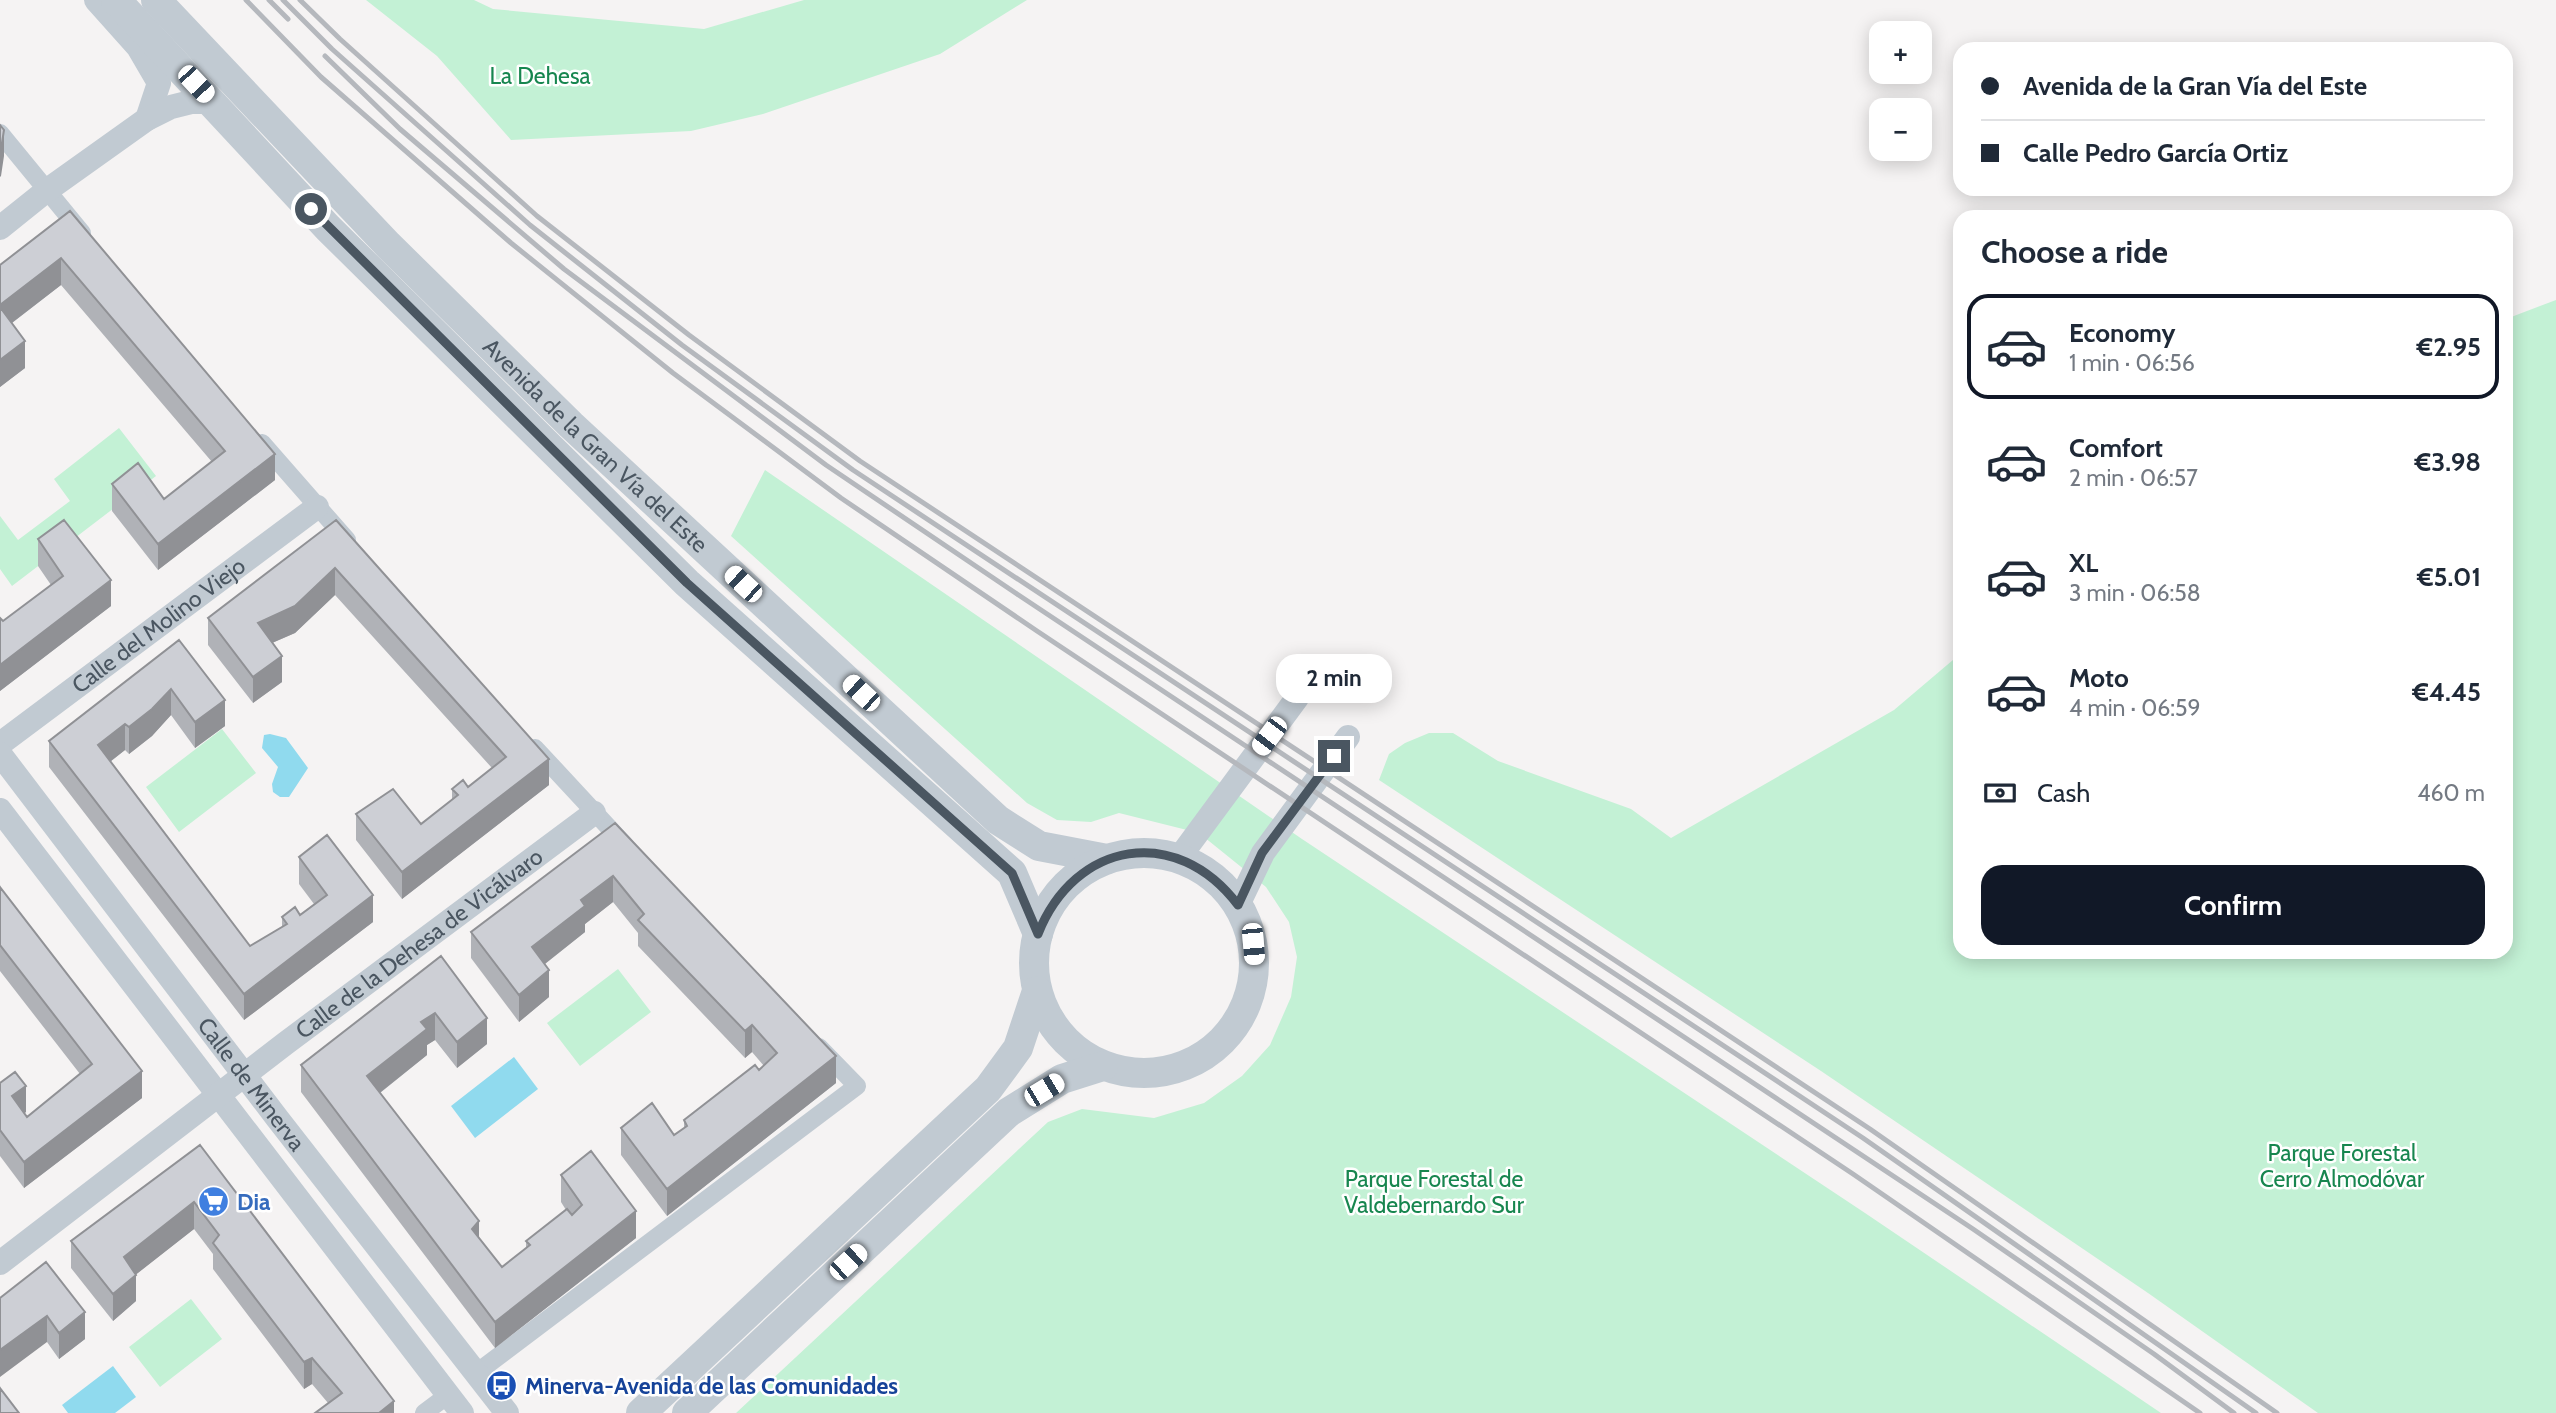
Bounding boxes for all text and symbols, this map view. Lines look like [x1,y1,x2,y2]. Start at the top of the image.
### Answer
map controls [1869,21,1932,161]
button: + [1869,21,1932,84]
car [174,61,219,107]
park label: La Dehesa [490,62,590,90]
text: Avenida de la Gran Vía del Este [2023,70,2367,102]
button: − [1869,98,1932,161]
text: Calle Pedro García Ortiz [2023,137,2288,169]
route start [295,193,327,225]
text: Choose a ride [1981,232,2168,271]
icon: car [1985,315,2048,378]
text: Economy [2069,317,2175,349]
text: €2.95 [2417,331,2481,363]
street label: Avenida de la Gran Vía del Este [477,333,714,559]
text: 1 min · 06:56 [2069,349,2195,377]
icon: car [1985,430,2048,493]
text: Comfort [2069,432,2163,464]
text: €3.98 [2415,446,2481,478]
text: 2 min · 06:57 [2069,464,2198,492]
icon: car [1985,545,2048,608]
text: XL [2069,547,2098,579]
street label: Calle del Molino Viejo [66,552,251,699]
text: €5.01 [2417,561,2481,593]
car [721,562,766,606]
text: 3 min · 06:58 [2069,579,2201,607]
callout: 2 min [1276,654,1392,704]
icon: car [1985,660,2048,723]
text: Moto [2069,662,2129,694]
text: 2 min [1306,664,1362,692]
car [839,671,884,715]
text: €4.45 [2412,676,2481,708]
text: 4 min · 06:59 [2069,694,2201,722]
car [1248,713,1291,759]
route end [1318,740,1350,772]
icon: cash [1981,774,2019,812]
text: Cash [2037,777,2090,809]
text: 460 m [2417,779,2485,807]
street label: Calle de la Dehesa de Vicálvaro [290,842,548,1045]
button: Confirm [1981,865,2485,945]
car [1241,922,1266,966]
street label: Calle de Minerva [192,1012,311,1156]
car [1021,1070,1068,1110]
park label: Parque Forestal Cerro Almodóvar [2260,1139,2425,1193]
park label: Parque Forestal de Valdebernardo Sur [1344,1165,1525,1219]
supermarket icon: Dia [197,1185,231,1219]
place label: Dia [237,1188,271,1216]
car [826,1240,871,1284]
bus stop icon: Minerva-Avenida de las Comunidades [485,1369,519,1403]
place label: Minerva-Avenida de las Comunidades [525,1372,898,1400]

